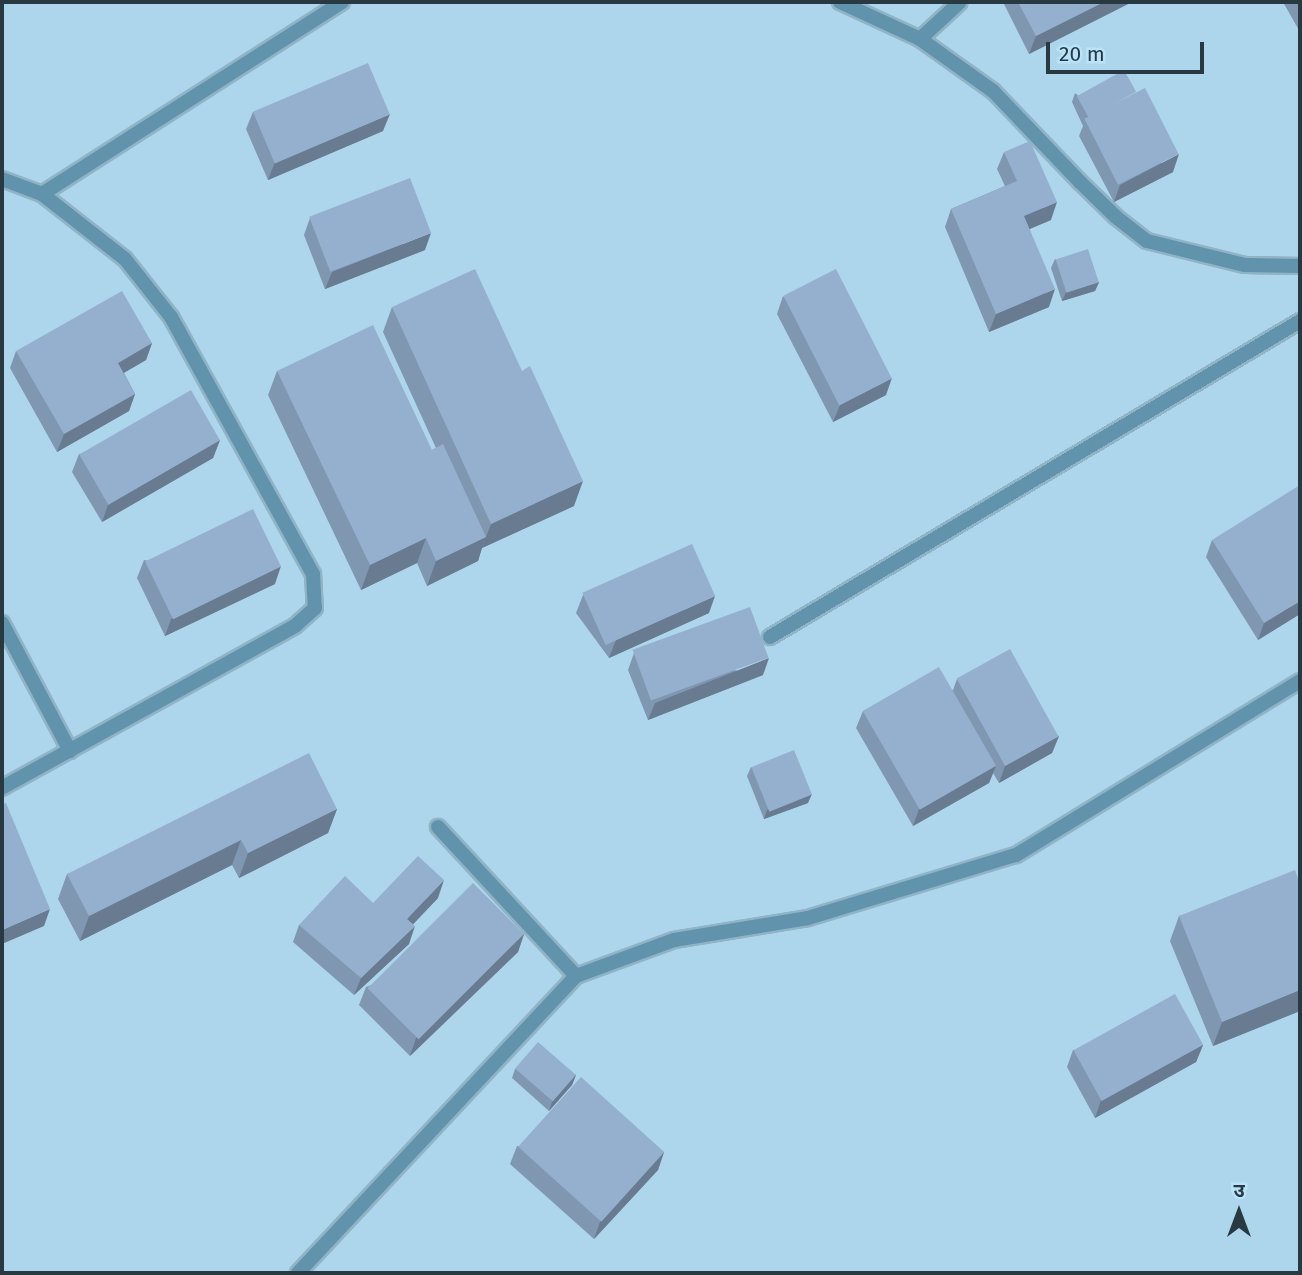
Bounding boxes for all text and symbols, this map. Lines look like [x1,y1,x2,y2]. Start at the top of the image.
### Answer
scale bar [1050,28,1208,72]
text: 20 m [1059,41,1105,67]
north arrow [1204,1177,1274,1247]
text: उ [1233,1179,1245,1202]

